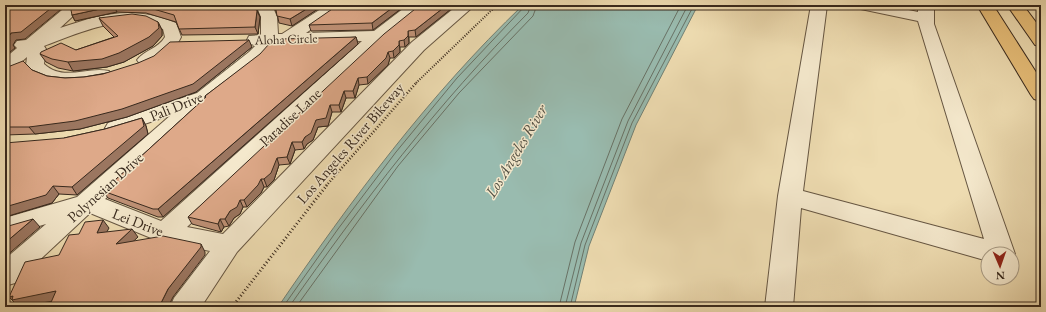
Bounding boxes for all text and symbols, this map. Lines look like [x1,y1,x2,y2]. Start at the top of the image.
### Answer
street label: Aloha Circle [253,29,318,49]
street label: Los Angeles River Bikeway [292,78,408,207]
street label: Paradise Lane [255,83,325,151]
street label: Pali Drive [147,87,206,125]
water label: Los Angeles River [479,100,552,202]
street label: Polynesian Drive [63,148,147,226]
street label: Lei Drive [110,204,166,240]
north arrow [980,246,1020,286]
text: N [996,269,1005,283]

